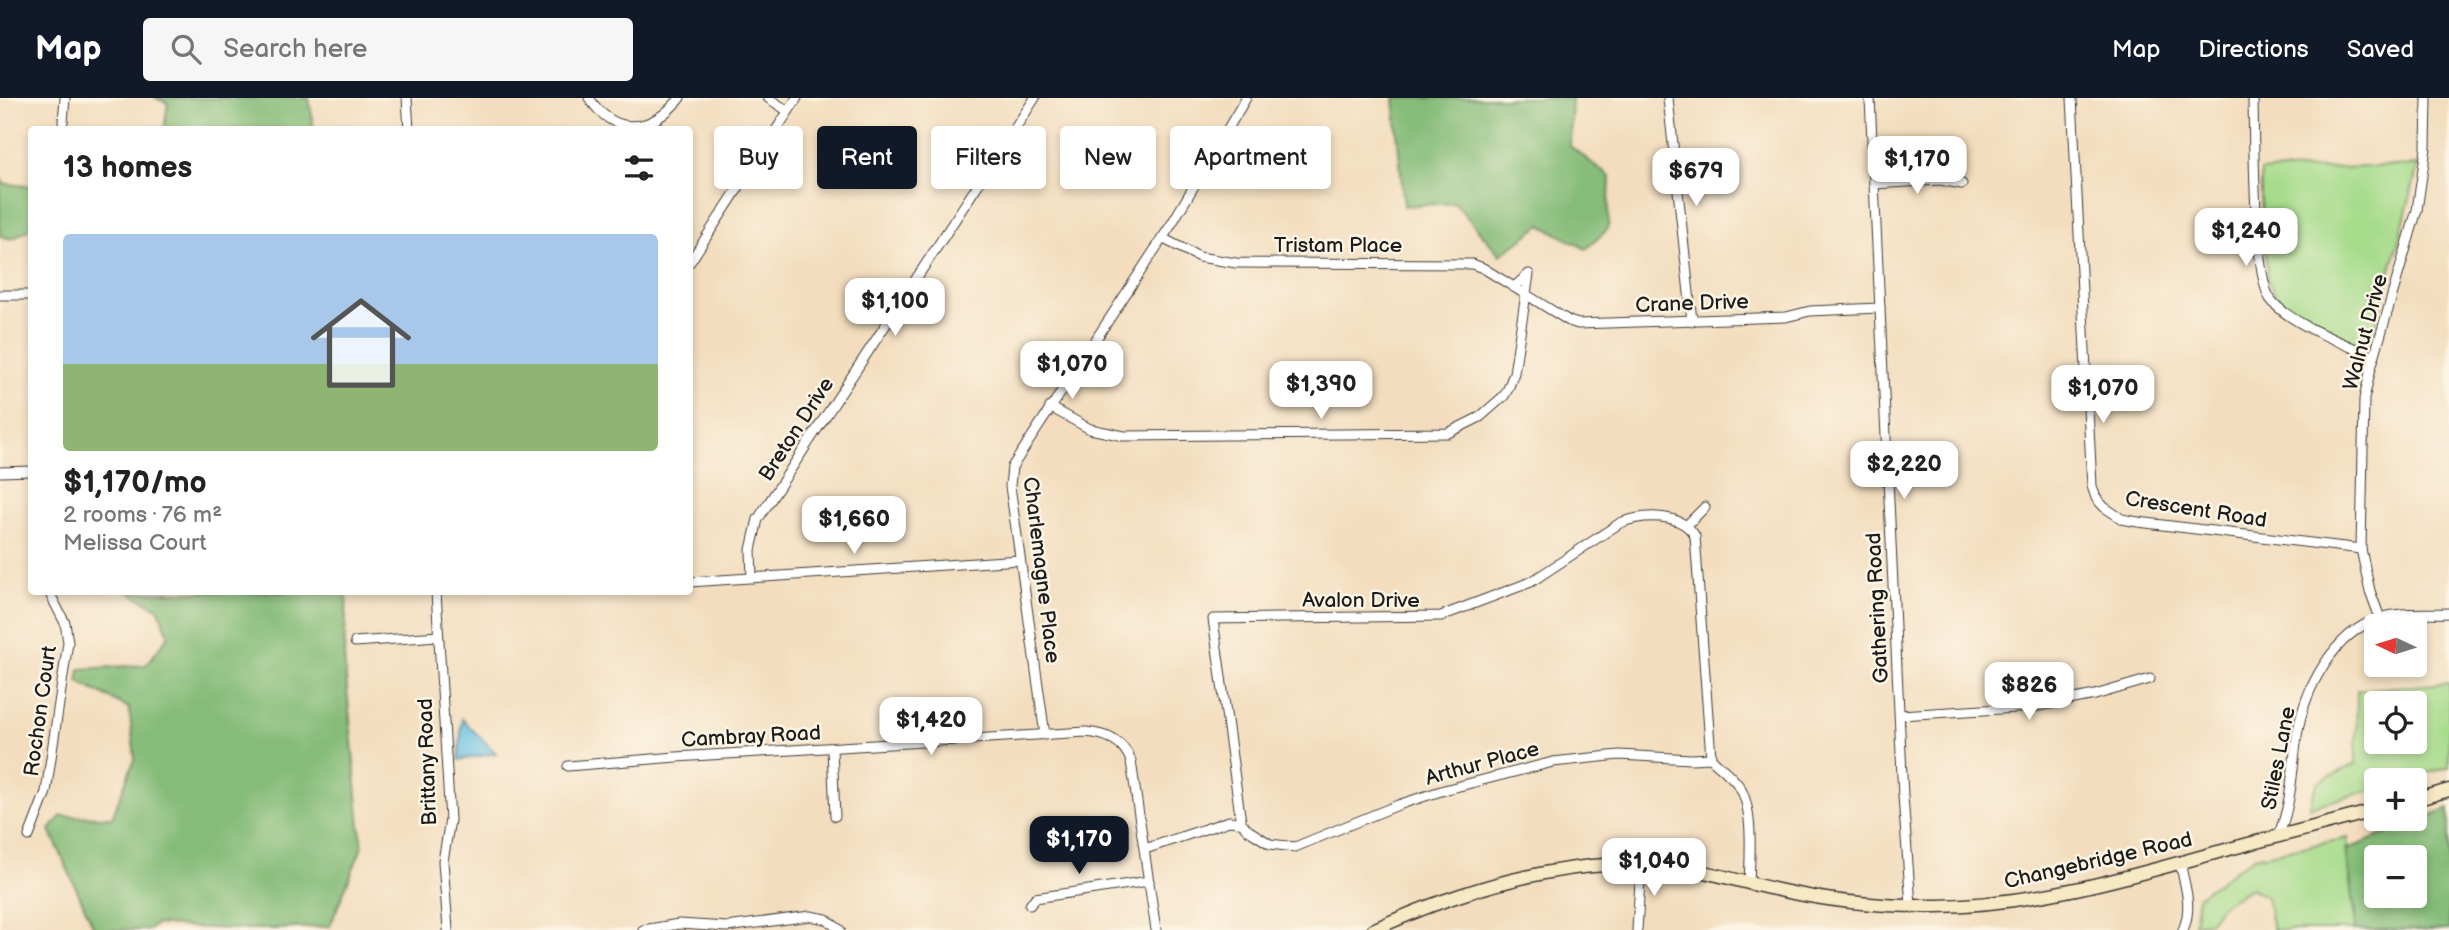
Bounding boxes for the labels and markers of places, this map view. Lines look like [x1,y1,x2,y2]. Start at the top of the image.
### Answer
pin: $1,170 [1860,136,1974,196]
pin: $679 [1655,148,1737,208]
pin: $1,240 [2189,208,2303,268]
pin: $1,100 [838,278,952,338]
pin: $1,070 [1015,342,1129,401]
pin: $1,390 [1264,362,1378,421]
pin: $1,070 [2046,366,2160,425]
pin: $2,220 [1847,442,1961,501]
pin: $1,660 [797,496,911,556]
pin: $826 [1988,662,2070,722]
pin: $1,420 [874,698,988,757]
pin: $1,170 [1022,816,1136,876]
pin: $1,040 [1597,838,1711,898]

